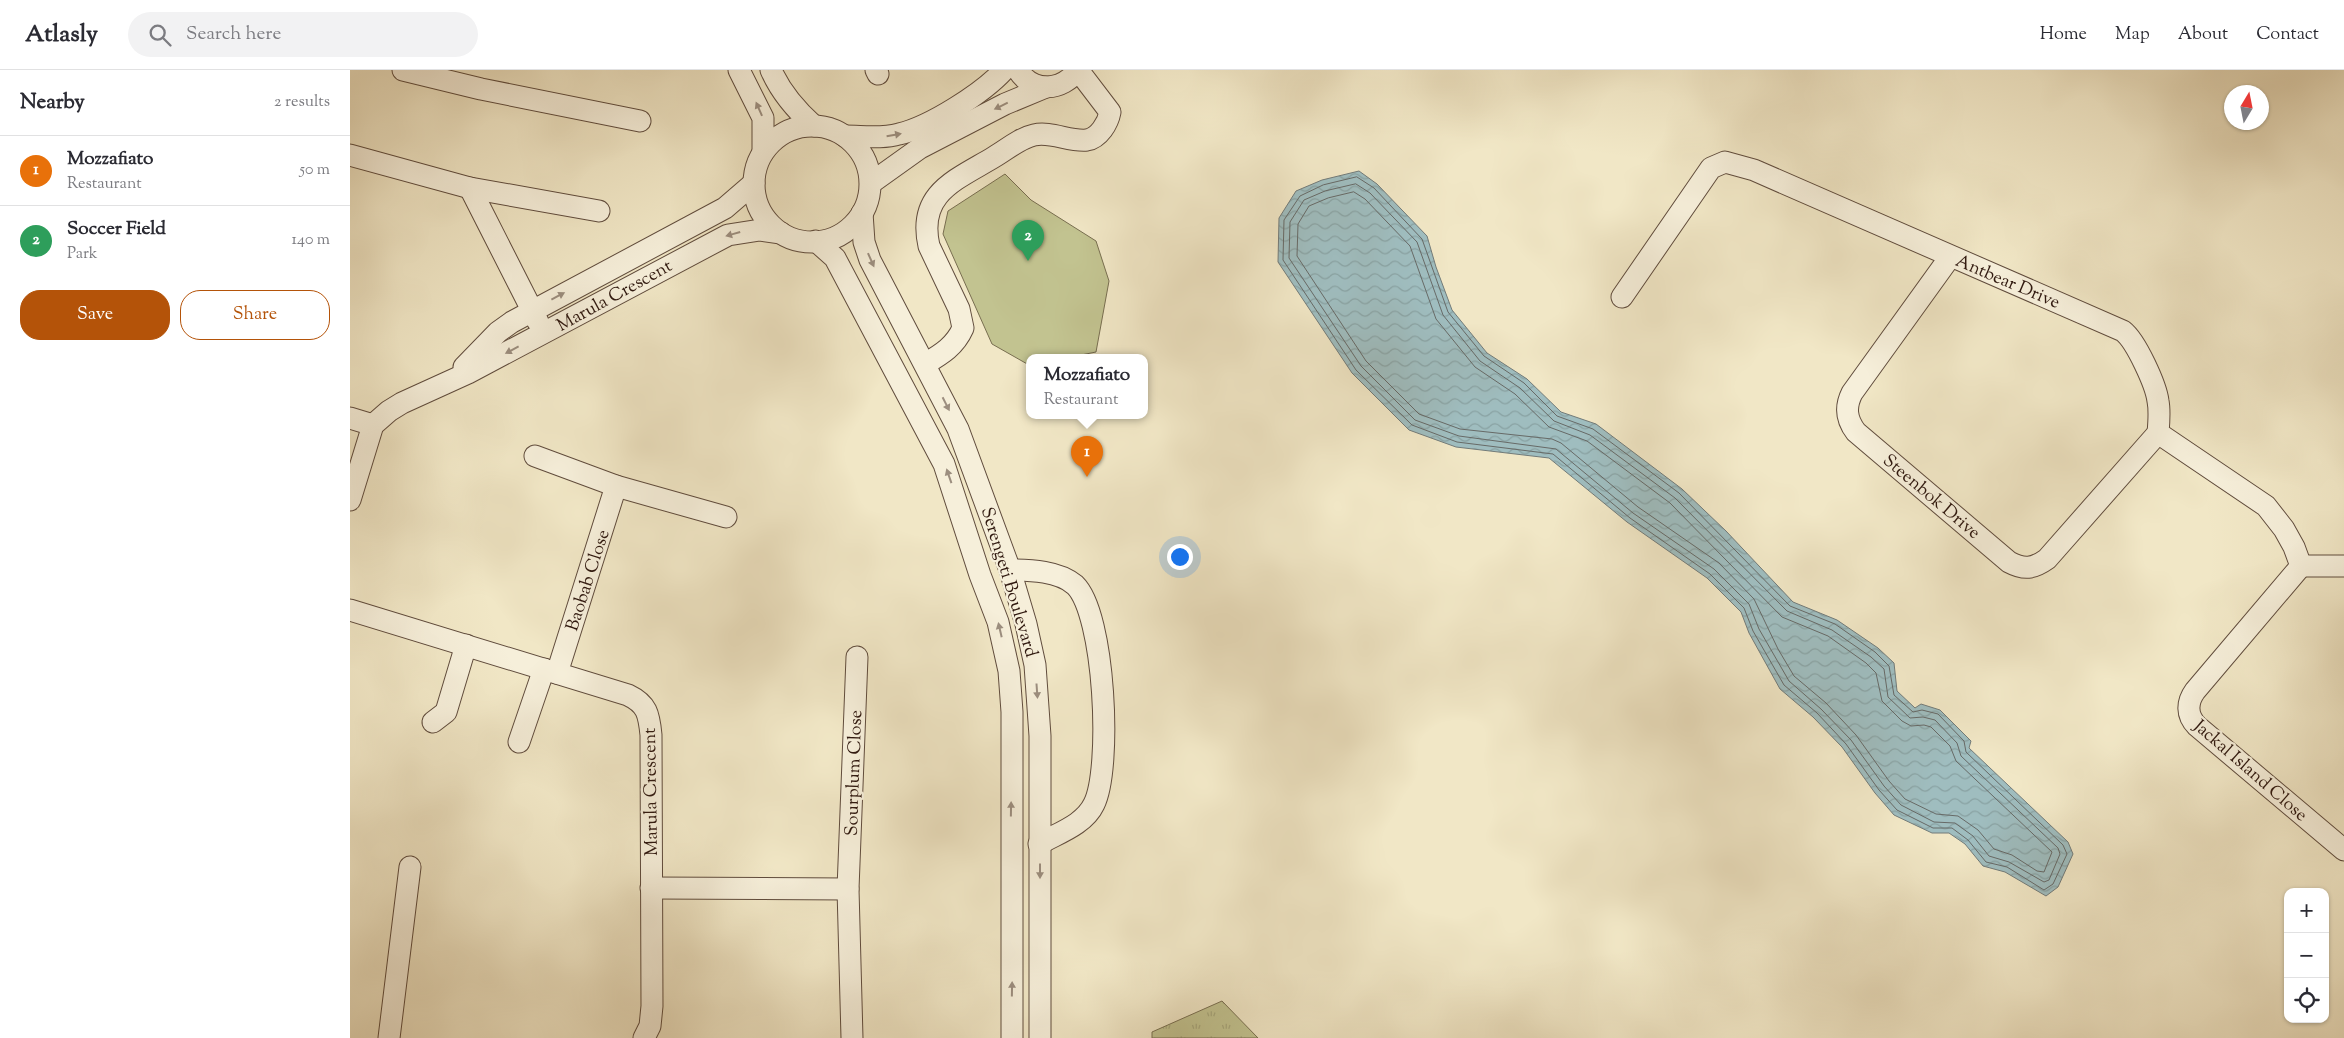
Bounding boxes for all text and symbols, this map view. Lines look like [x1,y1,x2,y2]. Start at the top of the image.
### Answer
search box [128,12,478,57]
text: Atlasly [25,18,98,52]
icon: search [146,21,174,49]
text: Search here [186,21,281,48]
text: Home [2040,22,2087,48]
text: Map [2115,22,2150,48]
text: About [2178,22,2228,48]
text: Contact [2256,22,2319,48]
north arrow [2224,85,2269,130]
text: Nearby [20,88,85,118]
text: 2 results [274,91,330,114]
one-way arrow [754,102,762,116]
one-way arrow [994,102,1008,110]
one-way arrow [886,130,902,138]
text: Mozzafiato [67,146,153,173]
text: 1 [33,159,39,182]
text: 50 m [299,159,330,182]
text: Restaurant [67,173,142,196]
text: Soccer Field [67,216,166,243]
pin: 2 [1012,220,1044,261]
text: 2 [32,229,40,252]
text: 140 m [292,229,330,252]
one-way arrow [725,230,740,238]
text: Park [67,243,98,266]
street label: Antbear Drive [1951,249,2063,317]
one-way arrow [867,253,875,267]
street label: Marula Crescent [552,254,677,339]
button: Save [20,290,170,340]
button: Share [180,290,330,340]
one-way arrow [550,292,565,300]
one-way arrow [505,346,519,354]
popup [1026,354,1148,419]
text: Mozzafiato [1044,362,1130,389]
text: Restaurant [1044,389,1119,412]
one-way arrow [942,397,950,412]
pin: 1 [1071,436,1103,477]
street label: Steenbok Drive [1876,449,1985,546]
one-way arrow [944,469,952,484]
street label: Serengeti Boulevard [973,504,1043,661]
street label: Baobab Close [560,526,618,635]
your location [1167,544,1193,570]
one-way arrow [996,623,1004,638]
one-way arrow [1034,684,1042,700]
street label: Sourplum Close [840,710,870,837]
street label: Jackal Island Close [2186,714,2312,828]
street label: Marula Crescent [638,728,666,856]
one-way arrow [1007,801,1015,817]
one-way arrow [1036,864,1044,880]
map controls [2284,888,2329,1023]
button: + [2284,888,2329,933]
button: − [2284,933,2329,978]
button: locate [2284,978,2329,1023]
one-way arrow [1008,981,1016,997]

